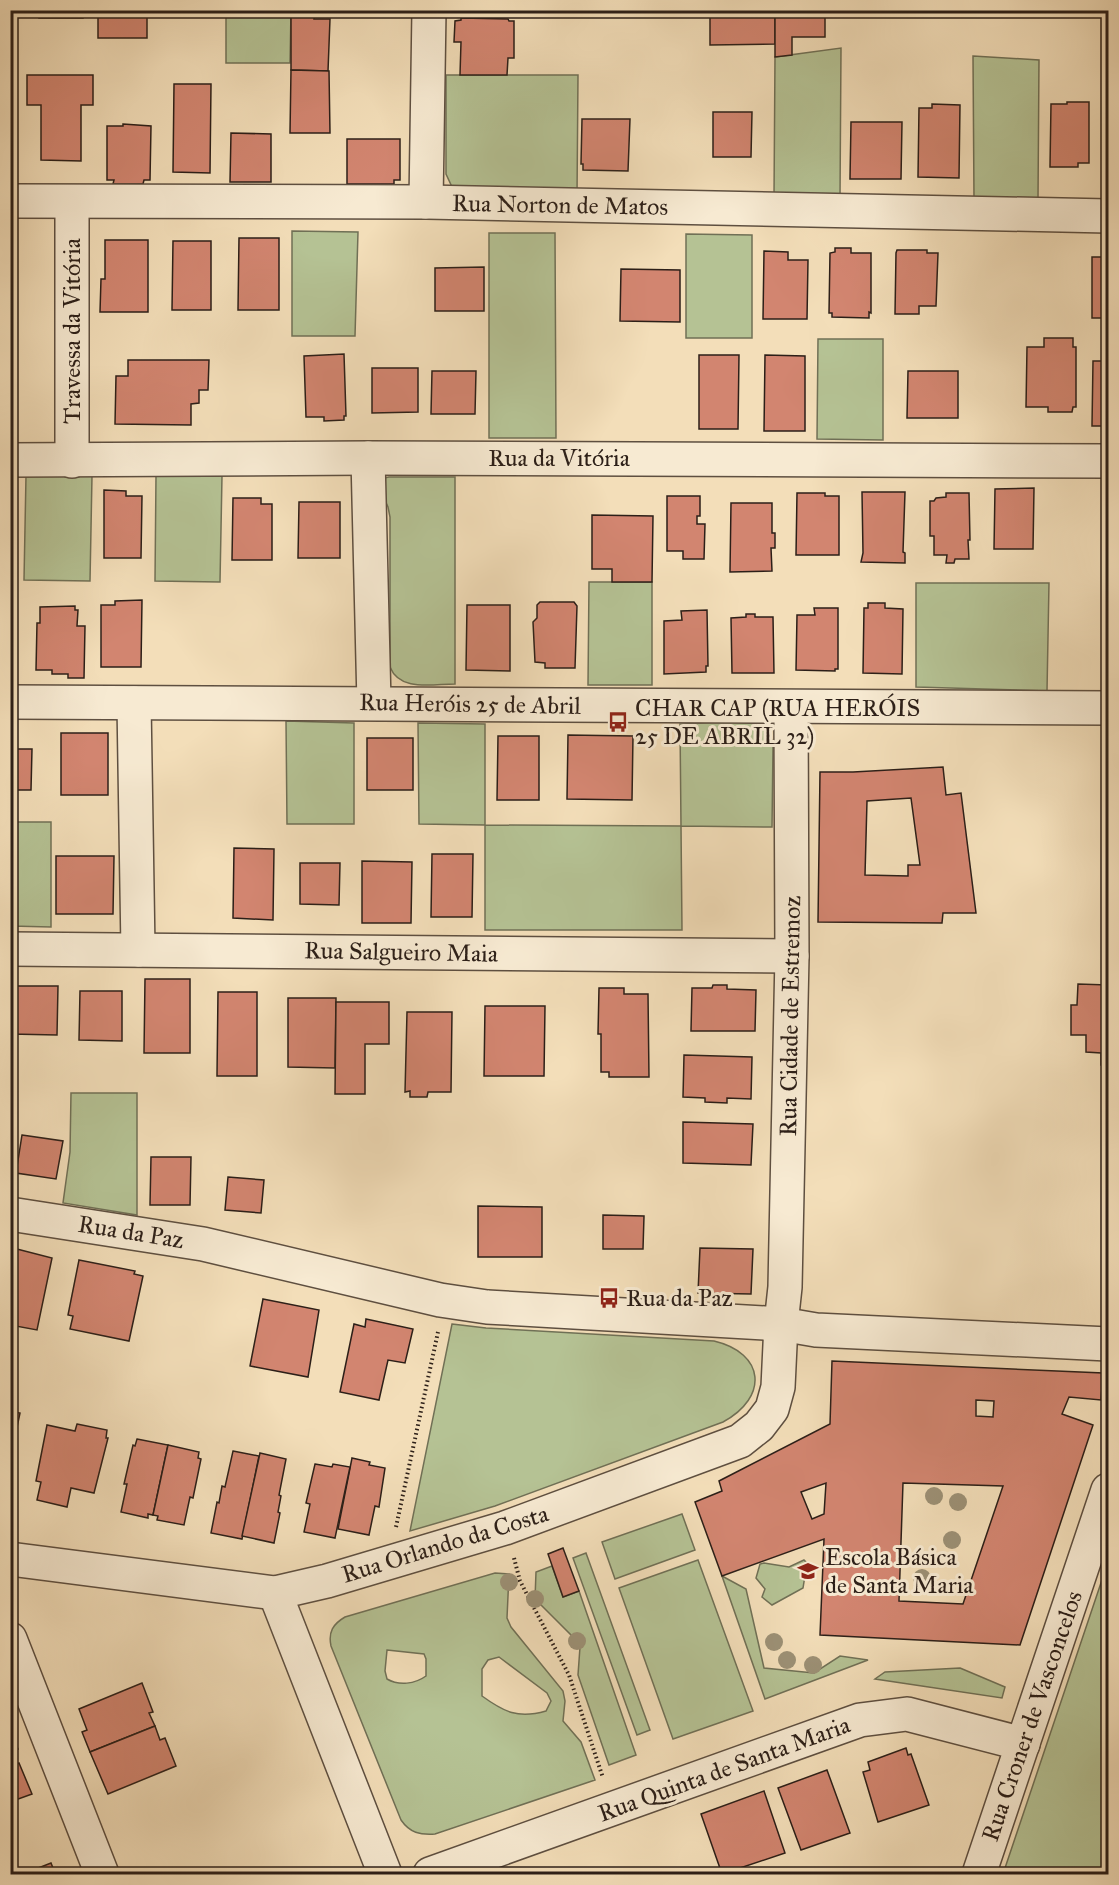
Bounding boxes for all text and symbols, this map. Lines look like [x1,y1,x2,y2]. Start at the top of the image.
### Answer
street label: Rua Norton de Matos [452,188,668,222]
street label: Travessa da Vitória [57,237,87,424]
street label: Rua da Vitória [488,443,631,473]
street label: Rua Heróis 25 de Abril [359,687,582,721]
place label: CHAR CAP (RUA HERÓIS 25 DE ABRIL 32) [635,693,920,751]
bus stop icon: CHAR CAP (RUA HERÓIS 25 DE ABRIL 32) [606,710,630,734]
street label: Rua Cidade de Estremoz [773,895,807,1137]
street label: Rua Salgueiro Maia [304,935,499,969]
street label: Rua da Paz [76,1209,186,1255]
place label: Rua da Paz [626,1283,733,1313]
bus stop icon: Rua da Paz [597,1286,621,1310]
street label: Rua Orlando da Costa [338,1498,553,1590]
place label: Escola Básica de Santa Maria [825,1542,974,1600]
school or university icon: Escola Básica de Santa Maria [796,1559,820,1583]
street label: Rua Croner de Vasconcelos [975,1587,1089,1845]
street label: Rua Quinta de Santa Maria [594,1709,855,1829]

